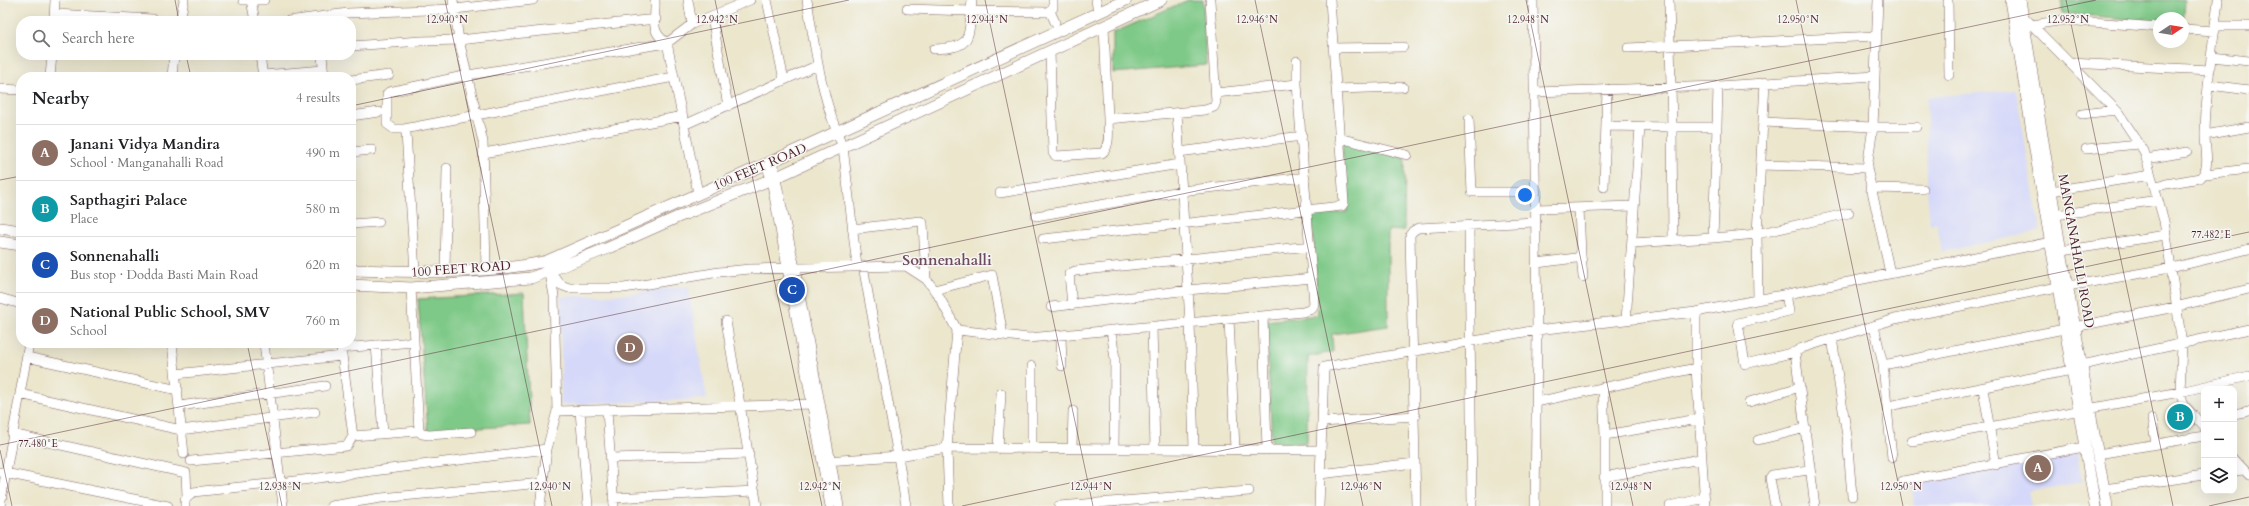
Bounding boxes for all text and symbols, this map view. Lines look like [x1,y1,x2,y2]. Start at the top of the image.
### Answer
north arrow [2153,12,2189,48]
text: 12.940°N [426,13,468,27]
text: 12.942°N [696,13,738,27]
text: 12.944°N [966,13,1008,27]
text: 12.946°N [1236,13,1278,27]
text: 12.948°N [1507,13,1549,27]
text: 12.950°N [1777,13,1819,27]
text: 12.952°N [2047,13,2089,27]
search box [16,16,356,60]
icon: search [30,27,52,49]
text: Search here [62,28,135,48]
text: Nearby [32,87,89,110]
text: 4 results [296,89,340,107]
text: Janani Vidya Mandira [70,134,220,154]
street label: 100 FEET ROAD [710,139,810,195]
text: A [40,144,50,162]
text: 490 m [306,144,340,162]
text: School · Manganahalli Road [70,154,223,172]
street label: MANGANAHALLI ROAD [2054,172,2098,330]
your location [1515,185,1535,205]
text: Sapthagiri Palace [70,190,187,210]
text: B [40,200,50,218]
text: 580 m [306,200,340,218]
text: Place [70,210,98,228]
text: 77.482°E [2191,228,2231,242]
text: Sonnenahalli [70,246,159,266]
district label: Sonnenahalli [902,250,992,270]
text: C [40,256,50,274]
text: 620 m [306,256,340,274]
street label: 100 FEET ROAD [410,257,512,281]
text: Bus stop · Dodda Basti Main Road [70,266,258,284]
pin: C [779,275,805,305]
text: National Public School, SMV [70,302,270,322]
text: D [39,312,51,330]
text: 760 m [306,312,340,330]
text: School [70,322,107,340]
pin: D [617,333,643,363]
map controls [2201,386,2237,494]
button: + [2201,386,2237,422]
pin: B [2167,402,2193,432]
button: − [2201,422,2237,458]
text: 77.480°E [18,437,58,451]
pin: A [2025,453,2051,483]
button: layers [2201,458,2237,494]
text: 12.938°N [259,480,301,494]
text: 12.940°N [529,480,571,494]
text: 12.942°N [799,480,841,494]
text: 12.944°N [1070,480,1112,494]
text: 12.946°N [1340,480,1382,494]
text: 12.948°N [1610,480,1652,494]
text: 12.950°N [1880,480,1922,494]

